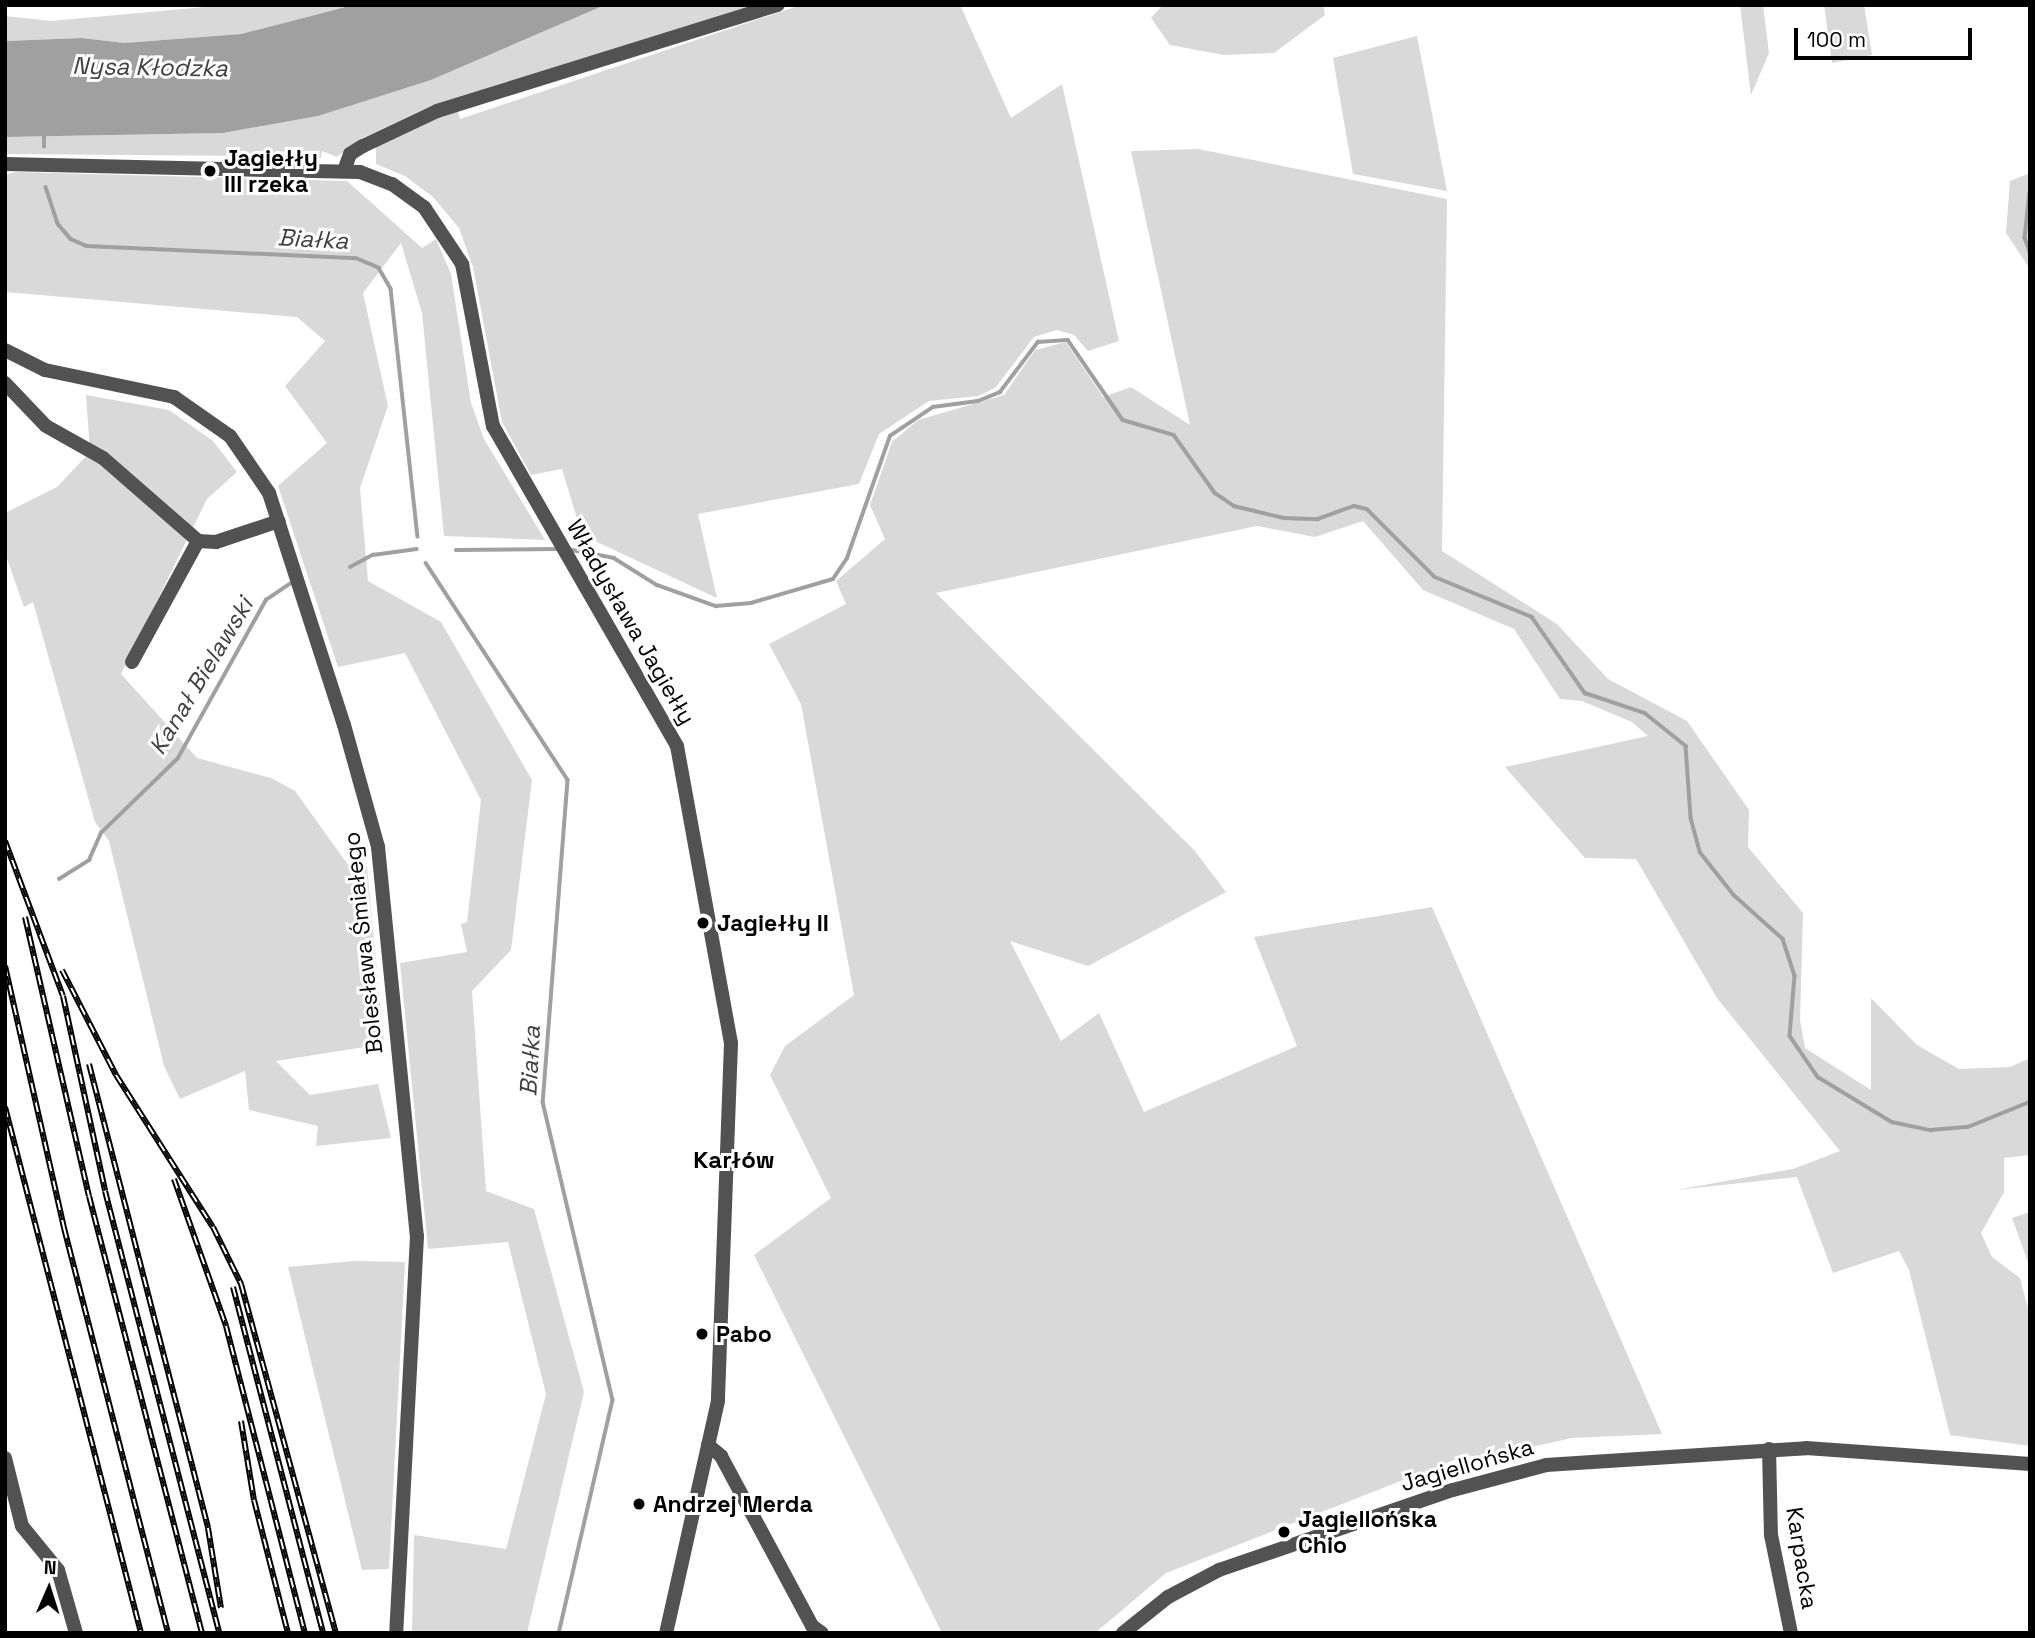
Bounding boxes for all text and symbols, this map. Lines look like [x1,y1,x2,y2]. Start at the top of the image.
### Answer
scale bar [1797,14,1976,58]
text: 100 m [1807,26,1866,53]
water label: Nysa Kłodzka [72,51,228,83]
place label: Jagiełły III rzeka [224,144,318,198]
marker: Jagiełły III rzeka [202,163,218,179]
water label: Białka [277,223,349,255]
street label: Władysława Jagiełły [561,515,701,729]
water label: Kanał Bielawski [143,592,259,760]
street label: Bolesława Śmiałego [338,831,388,1055]
place label: Jagiełły II [717,909,829,937]
marker: Jagiełły II [695,915,711,931]
water label: Białka [514,1025,546,1097]
district label: Karłów [693,1146,775,1174]
place label: Pabo [716,1320,772,1348]
marker: Pabo [694,1326,710,1342]
street label: Jagiellońska [1397,1433,1537,1497]
place label: Andrzej Merda [653,1490,813,1518]
marker: Andrzej Merda [631,1496,647,1512]
place label: Jagiellońska Chio [1298,1505,1437,1559]
street label: Karpacka [1780,1505,1824,1611]
marker: Jagiellońska Chio [1276,1524,1292,1540]
north arrow [14,1554,84,1624]
text: N [43,1555,57,1580]

